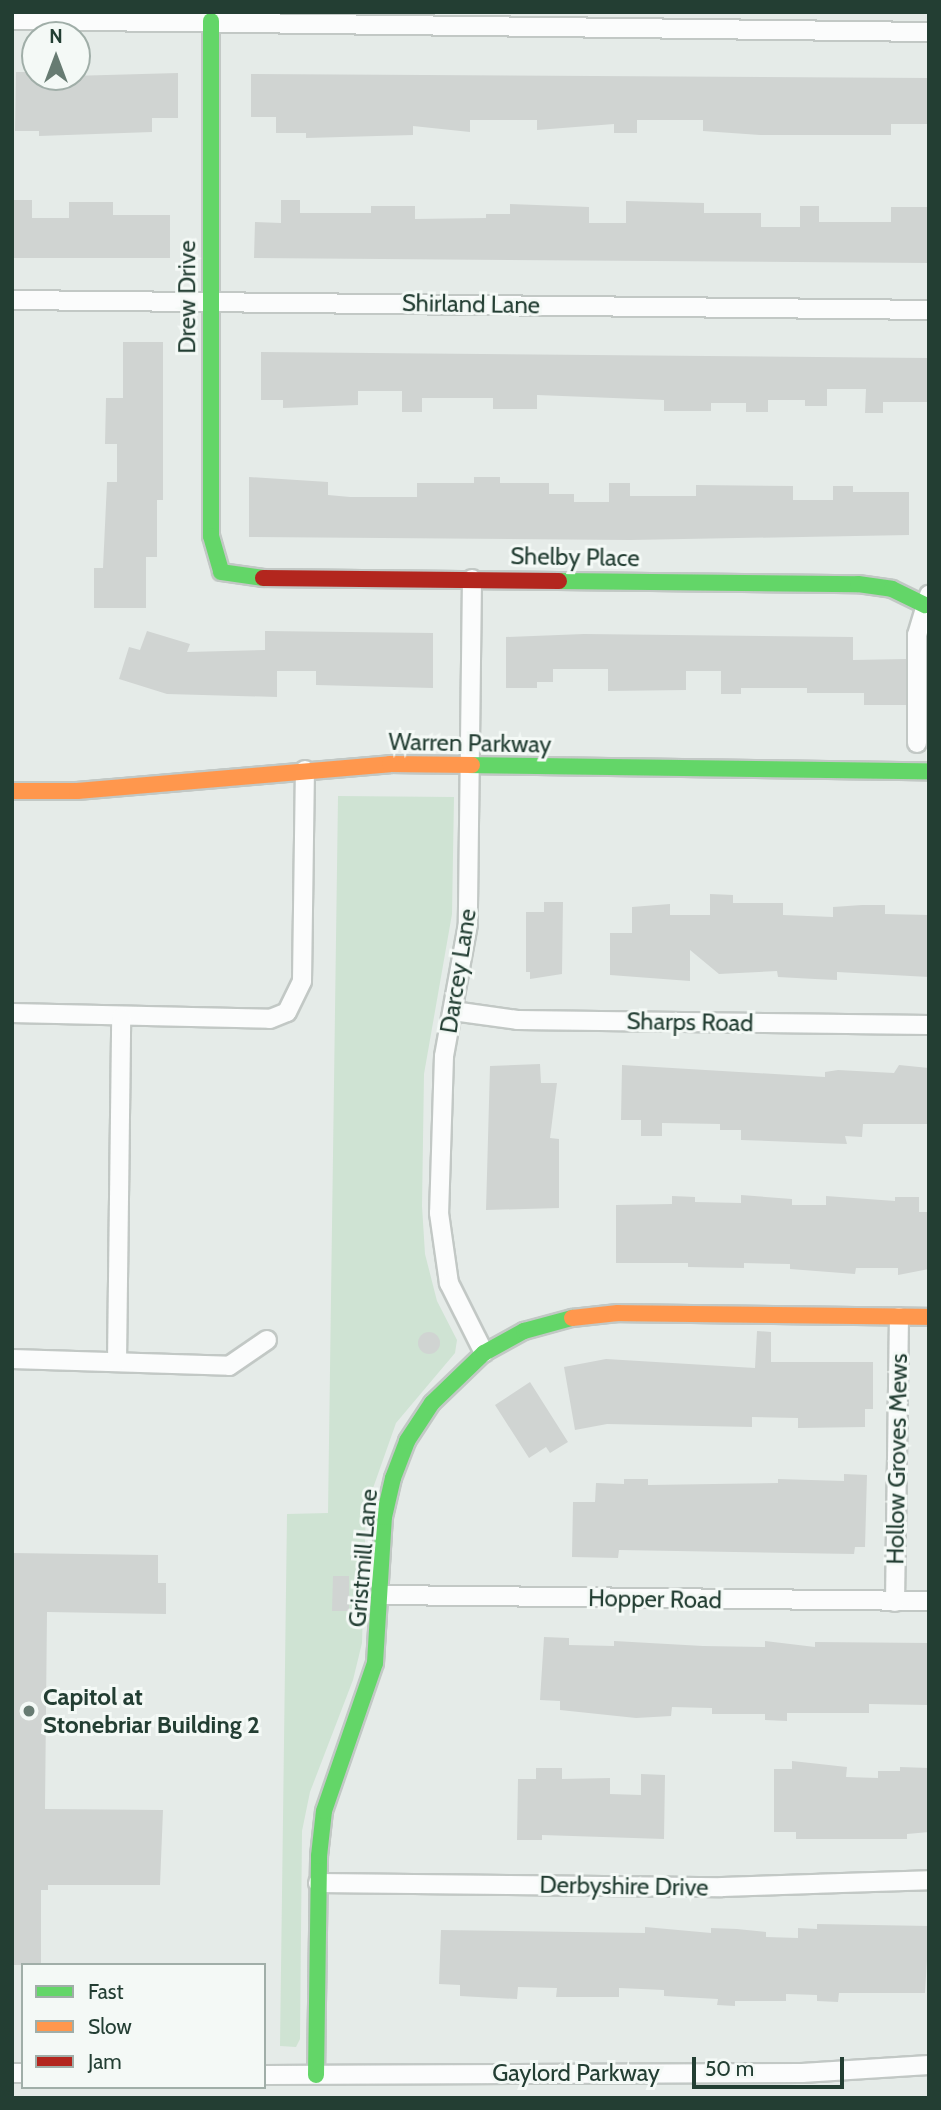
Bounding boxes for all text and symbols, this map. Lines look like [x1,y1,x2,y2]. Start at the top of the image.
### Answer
north arrow [21,21,91,91]
text: N [49,25,63,48]
street label: Drew Drive [173,240,201,354]
street label: Shirland Lane [402,288,540,320]
street label: Shelby Place [510,541,640,573]
street label: Warren Parkway [388,727,552,759]
street label: Darcey Lane [434,907,482,1035]
street label: Sharps Road [626,1006,754,1038]
street label: Hollow Groves Mews [881,1353,913,1565]
street label: Gristmill Lane [343,1488,383,1628]
street label: Hopper Road [588,1583,722,1615]
place label: Capitol at Stonebriar Building 2 [43,1683,260,1739]
marker: Capitol at Stonebriar Building 2 [21,1703,37,1719]
street label: Derbyshire Drive [539,1870,709,1902]
legend [21,1963,266,2089]
text: Fast [88,1979,124,2004]
text: Slow [88,2014,132,2039]
scale bar [696,2044,848,2088]
text: Jam [88,2049,122,2074]
text: 50 m [705,2056,754,2081]
street label: Gaylord Parkway [492,2059,660,2087]

